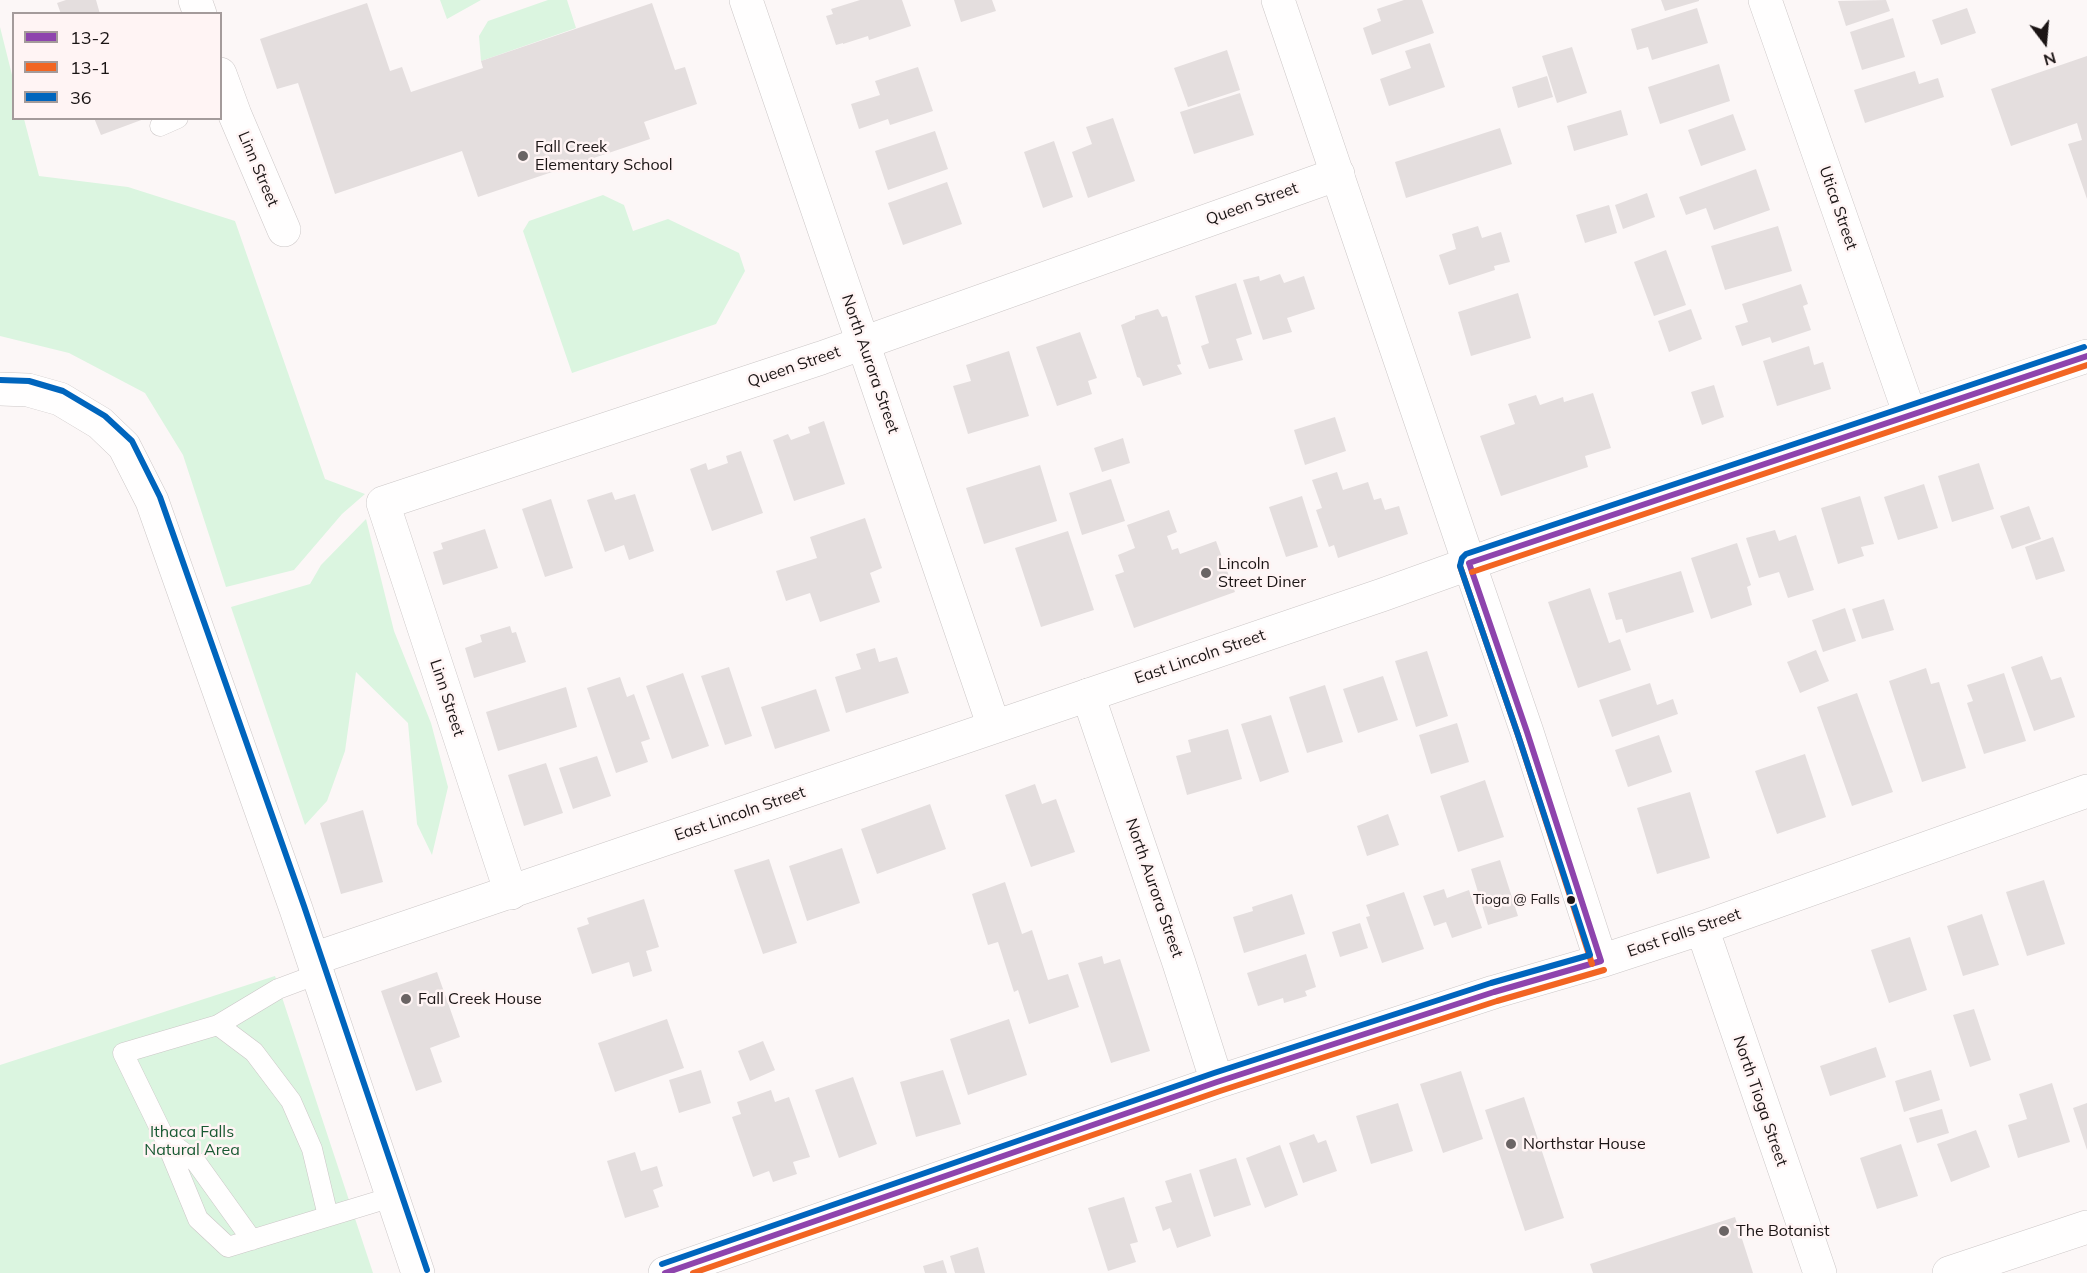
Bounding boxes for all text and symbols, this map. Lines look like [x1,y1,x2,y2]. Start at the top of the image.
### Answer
legend [12,12,222,120]
north arrow [2015,12,2075,72]
text: 13-2 [70,26,110,49]
text: N [2041,48,2059,71]
text: 13-1 [70,56,110,79]
text: 36 [70,86,92,109]
street label: Linn Street [234,129,282,209]
place label: Fall Creek Elementary School [535,137,673,175]
marker: Fall Creek Elementary School [516,149,530,163]
street label: Utica Street [1815,164,1861,252]
street label: Queen Street [1203,178,1301,230]
street label: North Aurora Street [837,292,903,436]
street label: Queen Street [745,342,843,392]
place label: Lincoln Street Diner [1218,554,1306,592]
marker: Lincoln Street Diner [1199,566,1213,580]
street label: East Lincoln Street [1132,626,1268,688]
street label: Linn Street [426,657,468,739]
street label: East Lincoln Street [672,783,808,845]
street label: North Aurora Street [1121,816,1187,960]
place label: Tioga @ Falls [1473,892,1560,908]
marker: Tioga @ Falls [1565,894,1577,906]
street label: East Falls Street [1625,905,1743,961]
place label: Fall Creek House [418,989,542,1009]
marker: Fall Creek House [399,992,413,1006]
street label: North Tioga Street [1729,1033,1791,1169]
park label: Ithaca Falls Natural Area [144,1122,240,1160]
place label: Northstar House [1523,1134,1646,1154]
marker: Northstar House [1504,1137,1518,1151]
place label: The Botanist [1736,1221,1830,1241]
marker: The Botanist [1717,1224,1731,1238]

